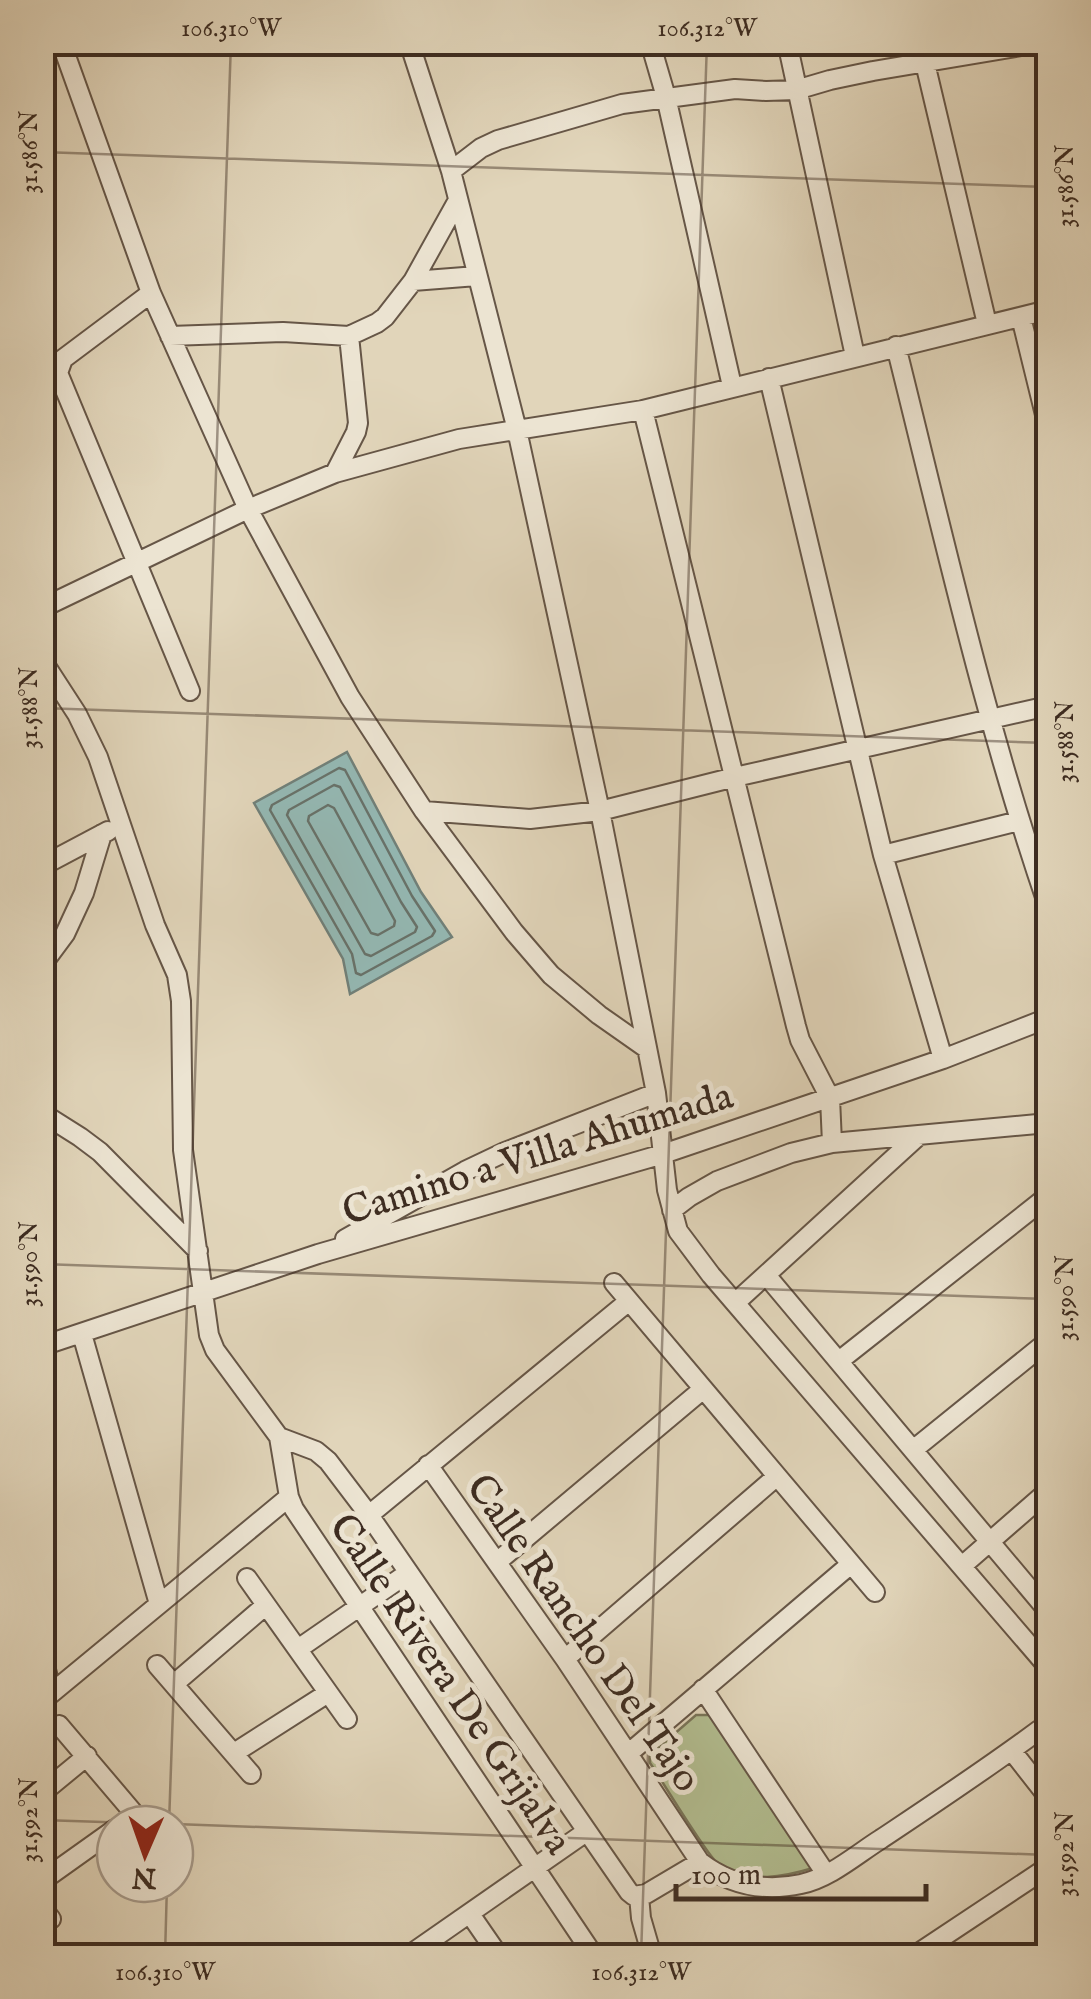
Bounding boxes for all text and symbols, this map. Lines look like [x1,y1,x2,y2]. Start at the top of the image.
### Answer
text: 106.310°W [181,13,282,45]
text: 106.312°W [657,13,758,45]
text: 31.586°N [14,111,46,193]
text: 31.586°N [1050,145,1082,227]
text: 31.588°N [14,667,46,749]
text: 31.588°N [1050,701,1082,783]
street label: Camino a Villa Ahumada [337,1071,740,1239]
text: 31.590°N [14,1221,46,1307]
text: 31.590°N [1050,1255,1082,1341]
street label: Calle Rancho Del Tajo [453,1465,711,1803]
street label: Calle Rivera De Grijalva [316,1505,583,1866]
text: 31.592°N [14,1777,46,1863]
north arrow [95,1804,195,1904]
text: 31.592°N [1050,1811,1082,1897]
scale bar [676,1839,926,1901]
text: 100 m [691,1857,761,1895]
text: N [131,1859,158,1894]
text: 106.310°W [115,1957,216,1989]
text: 106.312°W [591,1957,692,1989]

